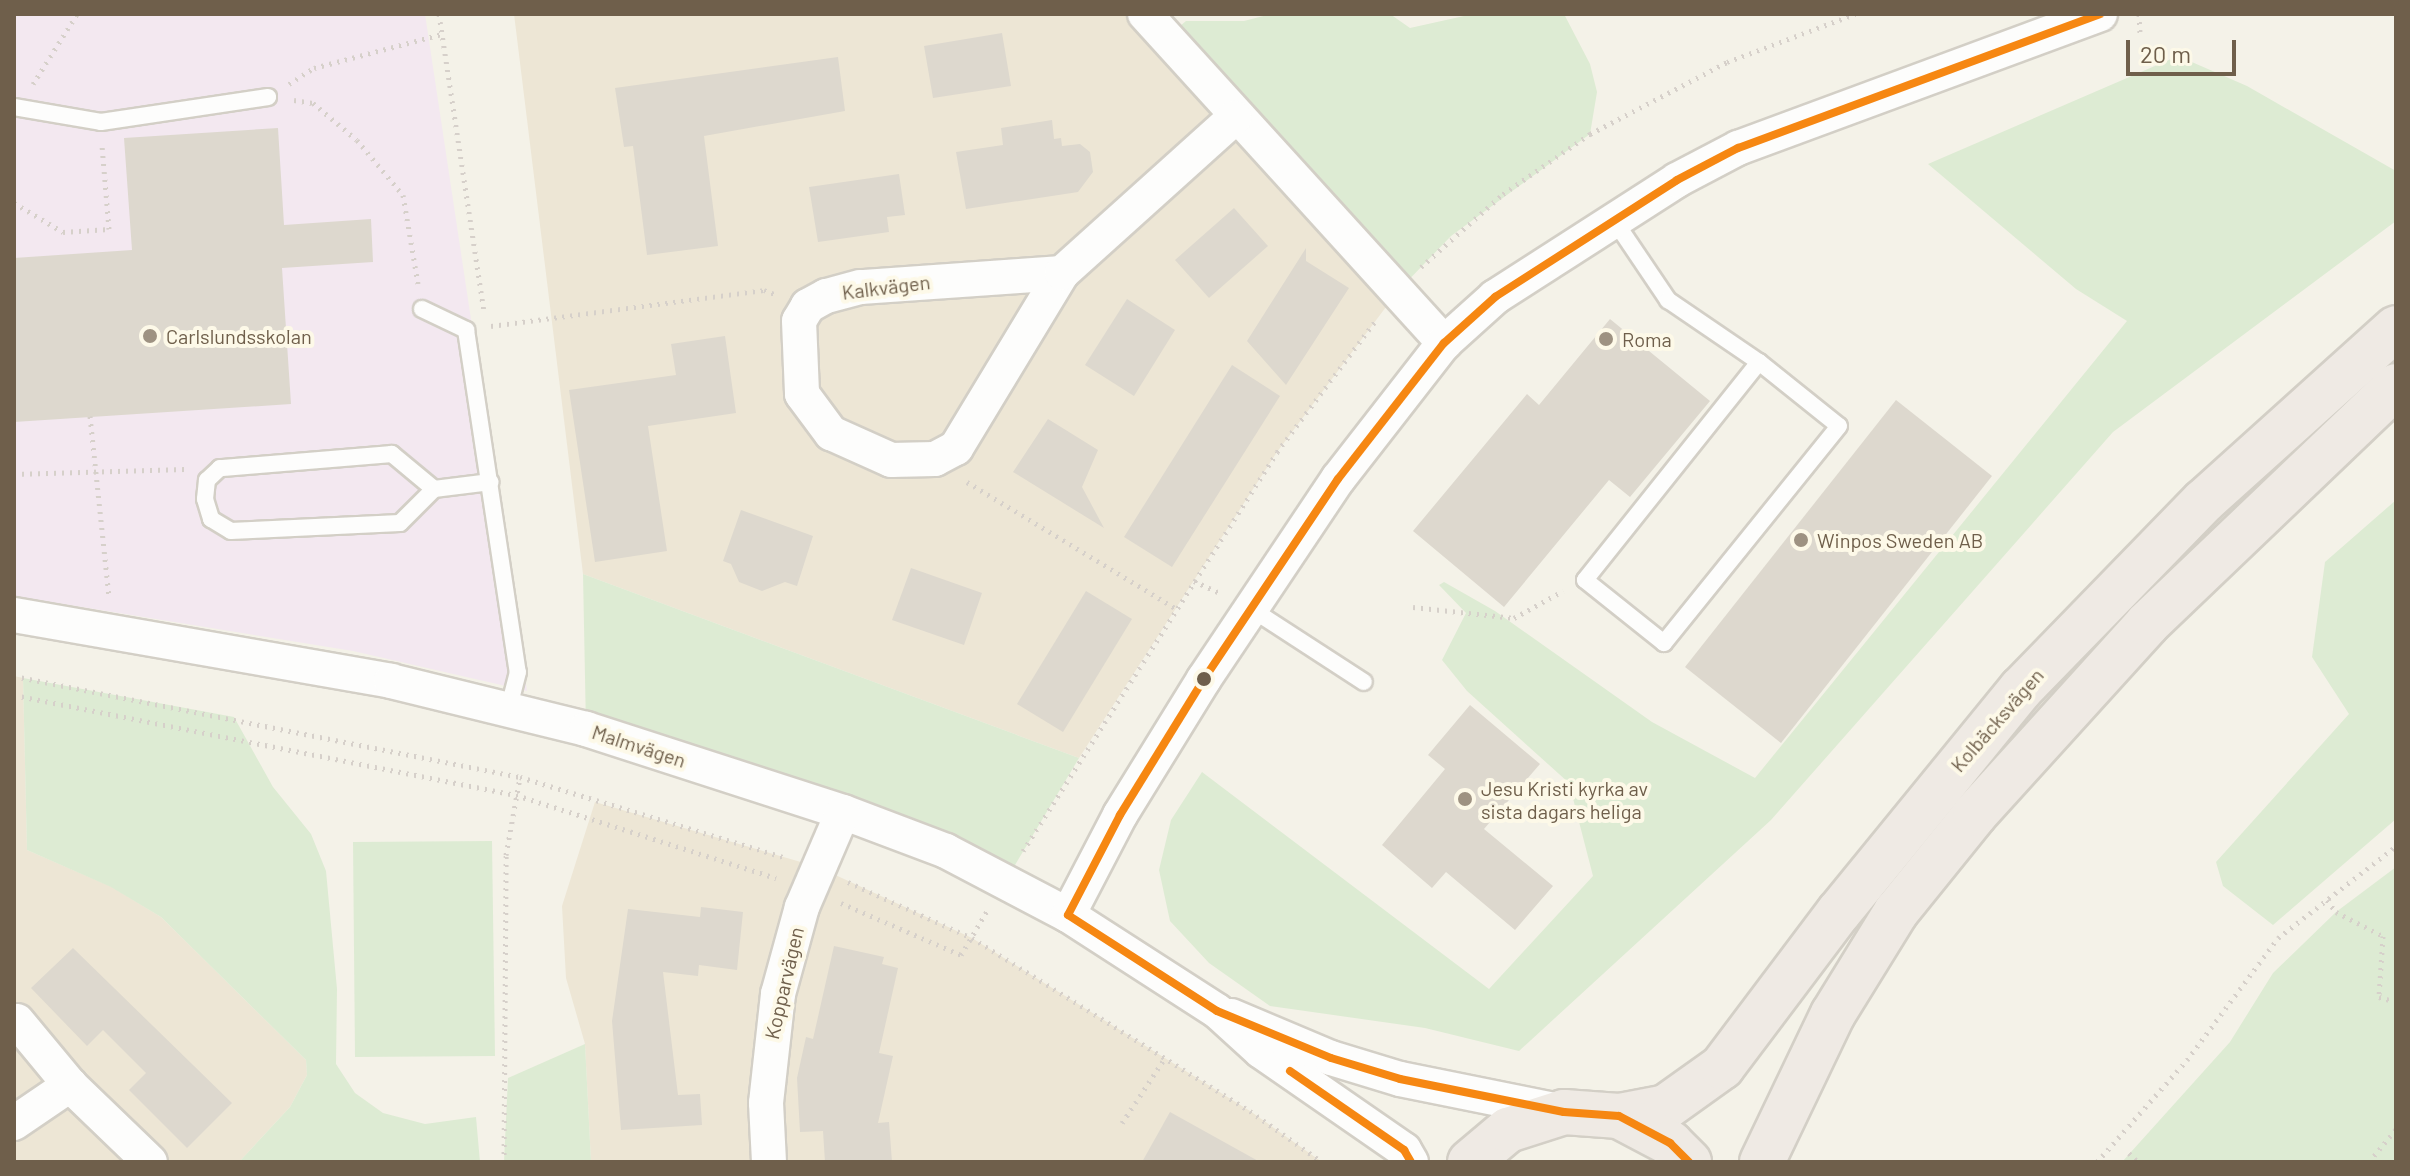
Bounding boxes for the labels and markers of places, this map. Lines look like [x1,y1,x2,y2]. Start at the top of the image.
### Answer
place label: Carlslundsskolan [166,324,312,348]
marker: Carlslundsskolan [141,327,159,345]
place label: Roma [1622,327,1672,351]
marker: Roma [1597,330,1615,348]
place label: Winpos Sweden AB [1817,528,1983,552]
marker: Winpos Sweden AB [1792,531,1810,549]
unlabelled marker [1196,671,1212,687]
place label: Jesu Kristi kyrka av sista dagars heliga [1481,776,1648,823]
marker: Jesu Kristi kyrka av sista dagars heliga [1456,790,1474,808]

